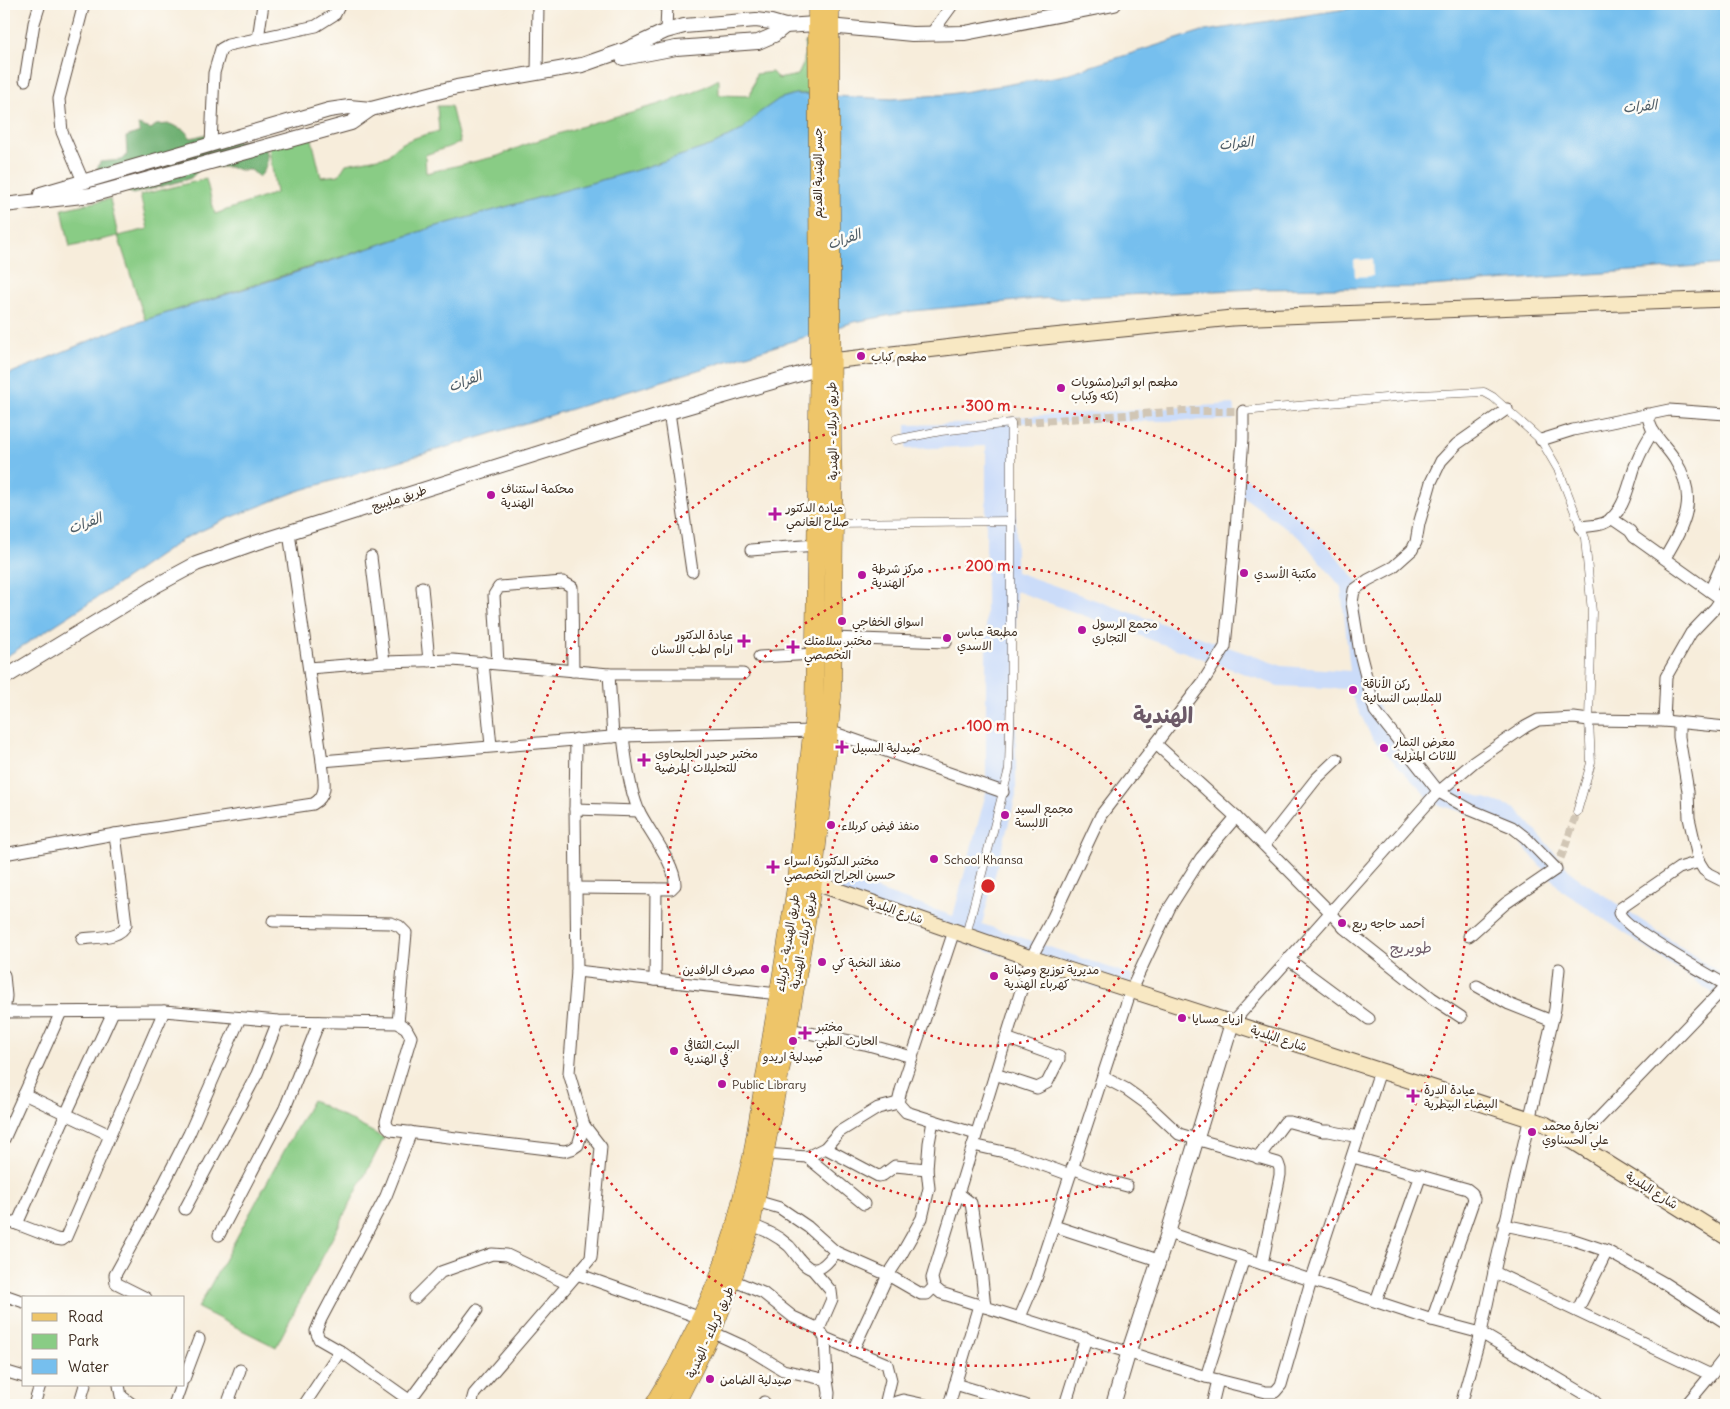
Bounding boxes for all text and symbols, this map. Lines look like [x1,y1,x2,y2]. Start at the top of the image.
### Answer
water label: الفرات [1622,95,1660,116]
street label: جسر الهندية القديم [810,127,827,219]
water label: الفرات [1218,132,1257,154]
water label: الفرات [825,224,866,253]
place label: مطعم كباب [871,349,927,366]
marker: مطعم كباب [855,350,867,362]
water label: الفرات [446,366,487,396]
place label: مطعم ابو اثير(مشويات تكه وكباب) [1071,374,1178,404]
street label: طريق كربلاء - الهندية [824,381,841,481]
marker: مطعم ابو اثير(مشويات تكه وكباب) [1055,382,1067,394]
text: 300 m [966,396,1011,415]
place label: محكمة استئناف الهندية [501,481,574,510]
street label: طريق مليبيج [370,482,429,516]
marker: محكمة استئناف الهندية [485,489,497,501]
place label: عياده الدكتور صلاح الغانمي [785,500,849,533]
marker: عياده الدكتور صلاح الغانمي [768,507,782,521]
water label: الفرات [66,508,107,537]
text: 200 m [966,556,1010,575]
place label: مركز شرطة الهندية [872,561,924,590]
place label: مكتبة الأسدي [1254,566,1316,583]
marker: مكتبة الأسدي [1238,567,1250,579]
marker: مركز شرطة الهندية [856,569,868,581]
place label: اسواق الخفاجي [852,614,923,633]
marker: اسواق الخفاجي [836,615,848,627]
place label: مجمع الرسول التجاري [1092,616,1158,647]
place label: مطبعة عباس الاسدي [957,624,1018,655]
marker: مجمع الرسول التجاري [1076,624,1088,636]
place label: عيادة الدكتور ارام لطب الاسنان [651,627,733,658]
marker: مطبعة عباس الاسدي [941,632,953,644]
place label: مختبر سلامتك التخصصي [804,633,872,666]
marker: عيادة الدكتور ارام لطب الاسنان [737,634,751,648]
marker: مختبر سلامتك التخصصي [786,640,800,654]
place label: ركن الأناقة للملابس النسائية [1363,676,1442,706]
marker: ركن الأناقة للملابس النسائية [1347,684,1359,696]
district label: الهندية [1133,701,1193,729]
text: 100 m [967,716,1009,735]
place label: معرض التمار للاثاث المنزليه [1393,734,1456,763]
place label: صيدلية السبيل [852,740,920,756]
marker: صيدلية السبيل [836,741,848,753]
marker: معرض التمار للاثاث المنزليه [1378,742,1390,754]
place label: مختبر حيدر الجليحاوي للتحليلات المرضية [655,746,758,775]
marker: مختبر حيدر الجليحاوي للتحليلات المرضية [637,753,651,767]
place label: مجمع السيد الالبسة [1015,801,1073,831]
marker: مجمع السيد الالبسة [999,809,1011,821]
place label: منفذ فيض كربلاء [841,818,920,834]
marker: منفذ فيض كربلاء [825,819,837,831]
place label: School Khansa [944,852,1023,867]
place label: مختبر الدكتورة اسراء حسين الجراح التخصصي [784,853,896,886]
marker: School Khansa [928,853,940,865]
marker: مختبر الدكتورة اسراء حسين الجراح التخصصي [766,860,780,874]
centre of rings [979,877,997,895]
street label: طريق كربلاء - الهندية [787,890,820,990]
street label: طريق الهندية - كربلاء [772,893,803,993]
street label: شارع البلدية [864,893,925,928]
place label: أحمد حاجه ربع [1352,916,1425,933]
marker: أحمد حاجه ربع [1336,917,1348,929]
district label: طويريج [1390,938,1432,958]
place label: منفذ النخبة كي [832,955,901,974]
marker: منفذ النخبة كي [816,956,828,968]
place label: مصرف الرافدين [682,962,755,977]
place label: مديرية توزيع وصيانة كهرباء الهندية [1004,962,1099,992]
marker: مصرف الرافدين [759,963,771,975]
marker: مديرية توزيع وصيانة كهرباء الهندية [988,970,1000,982]
place label: ازياء مسايا [1192,1011,1243,1026]
marker: ازياء مسايا [1176,1012,1188,1024]
place label: مختبر الحارث الطبي [815,1019,878,1052]
street label: شارع البلدية [1248,1022,1309,1056]
marker: مختبر الحارث الطبي [798,1026,812,1040]
marker: صيدلية اريدو [787,1035,799,1047]
place label: البيت الثقافي في الهندية [684,1037,739,1068]
marker: البيت الثقافي في الهندية [668,1045,680,1057]
place label: صيدلية اريدو [762,1049,823,1065]
place label: Public Library [732,1077,806,1092]
marker: Public Library [716,1078,728,1090]
place label: عيادة الدرة البيضاء البيطرية [1424,1082,1498,1112]
marker: عيادة الدرة البيضاء البيطرية [1406,1089,1420,1103]
place label: نجارة محمد علي الحسناوي [1542,1118,1609,1151]
marker: نجارة محمد علي الحسناوي [1526,1126,1538,1138]
street label: شارع البلدية [1622,1168,1681,1214]
street label: طريق كربلاء - الهندية [683,1284,738,1381]
legend [22,1296,185,1386]
text: Road [68,1307,103,1326]
text: Park [68,1331,99,1350]
text: Water [68,1357,109,1376]
place label: صيدلية الضامن [720,1372,792,1387]
marker: صيدلية الضامن [704,1373,716,1385]

